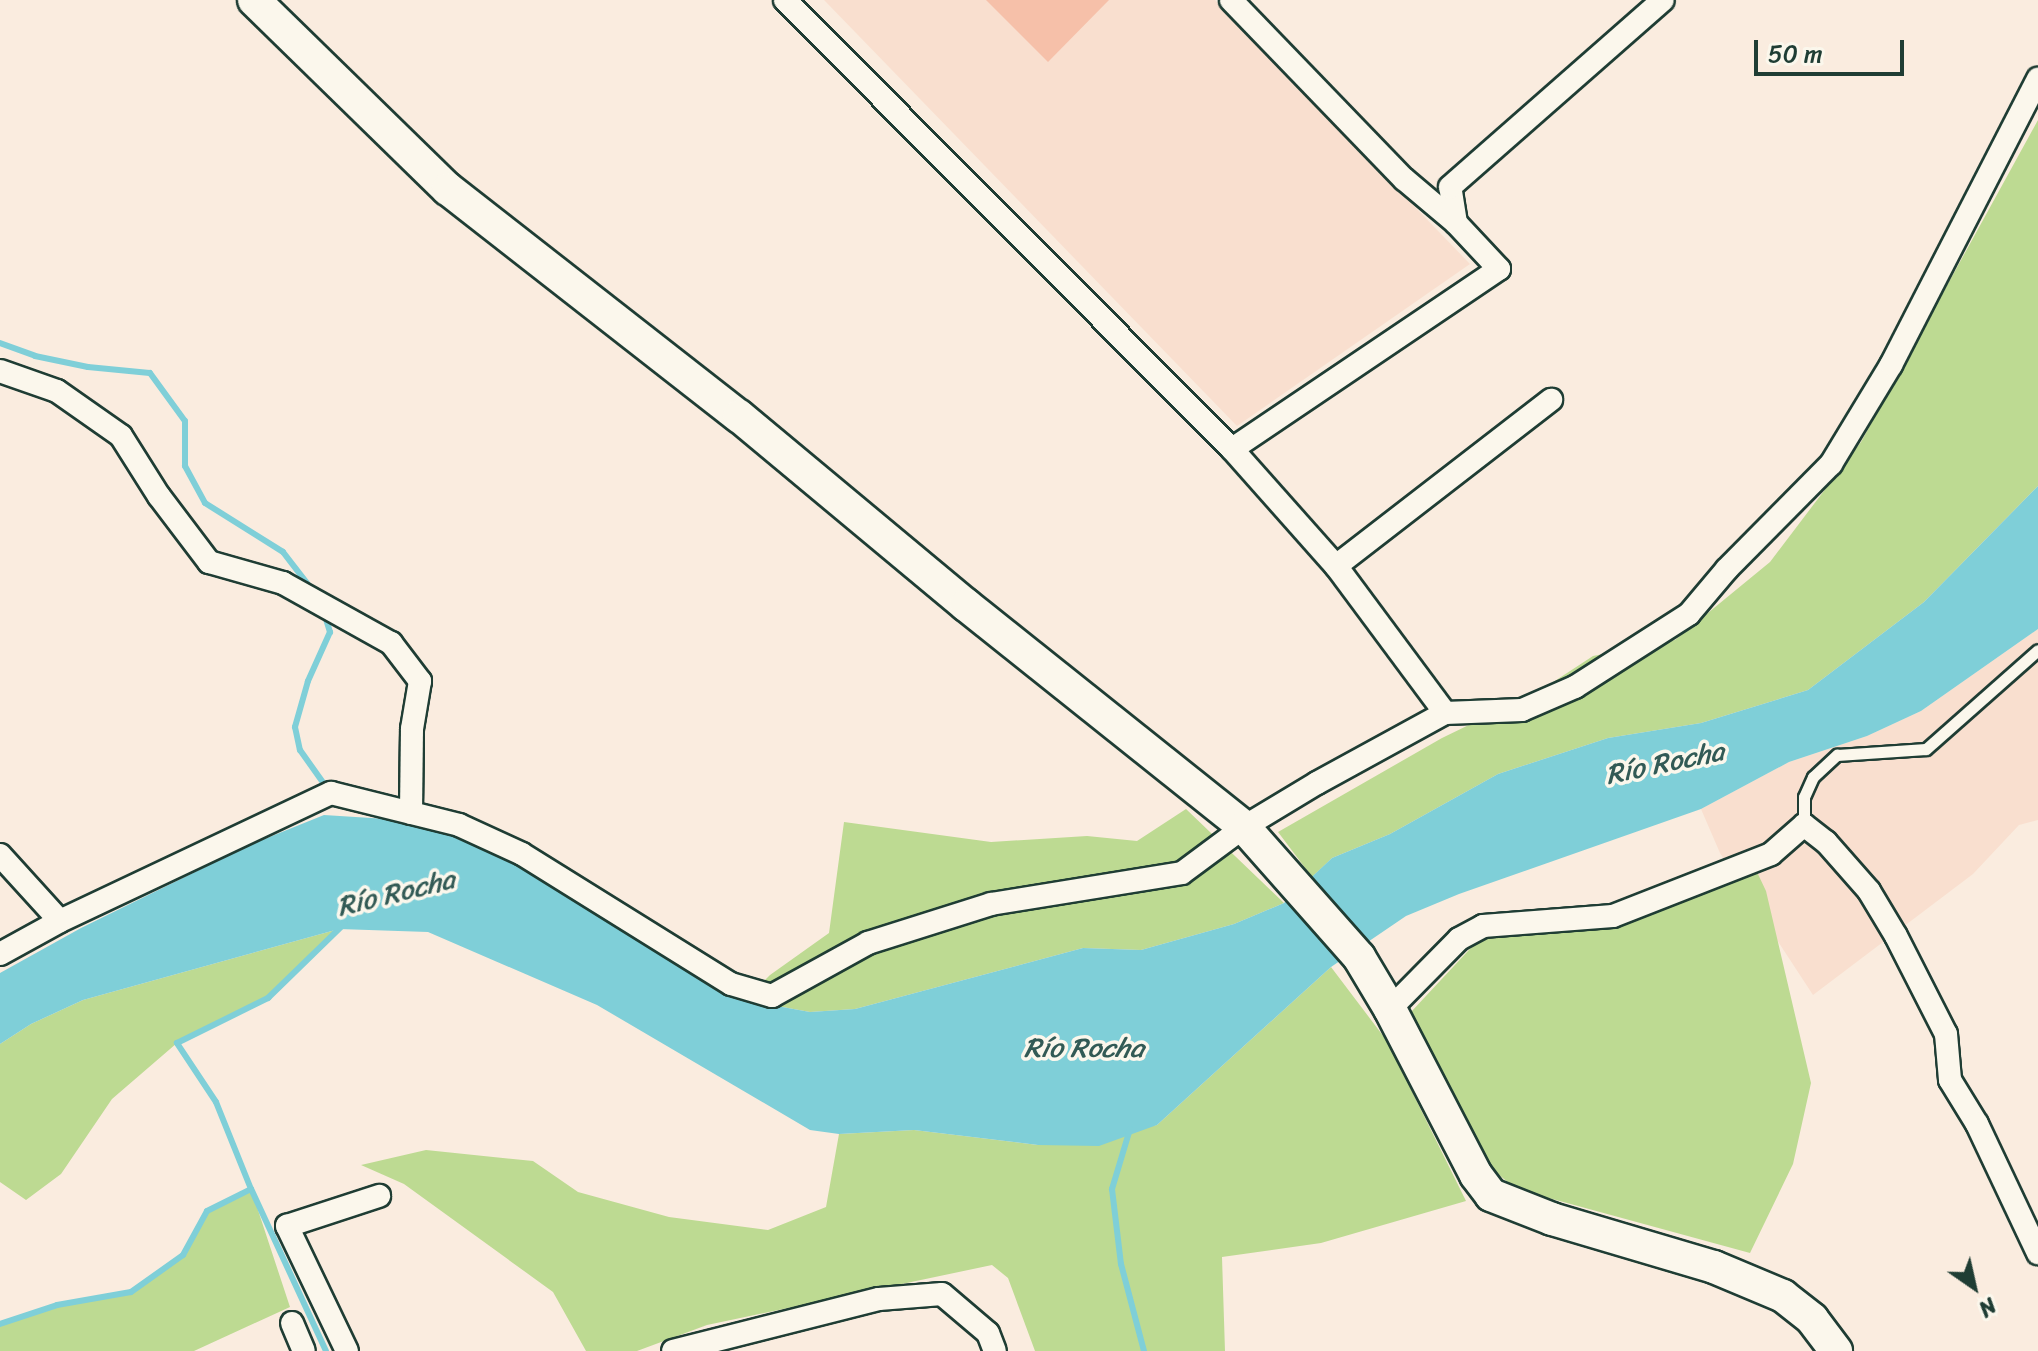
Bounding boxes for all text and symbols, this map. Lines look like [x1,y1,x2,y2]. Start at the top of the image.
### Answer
scale bar [1758,24,1908,74]
text: 50 m [1768,33,1823,75]
water label: Río Rocha [1603,734,1727,792]
water label: Río Rocha [334,862,458,924]
water label: Río Rocha [1024,1031,1144,1065]
north arrow [1934,1247,2014,1327]
text: N [1970,1287,2005,1328]

